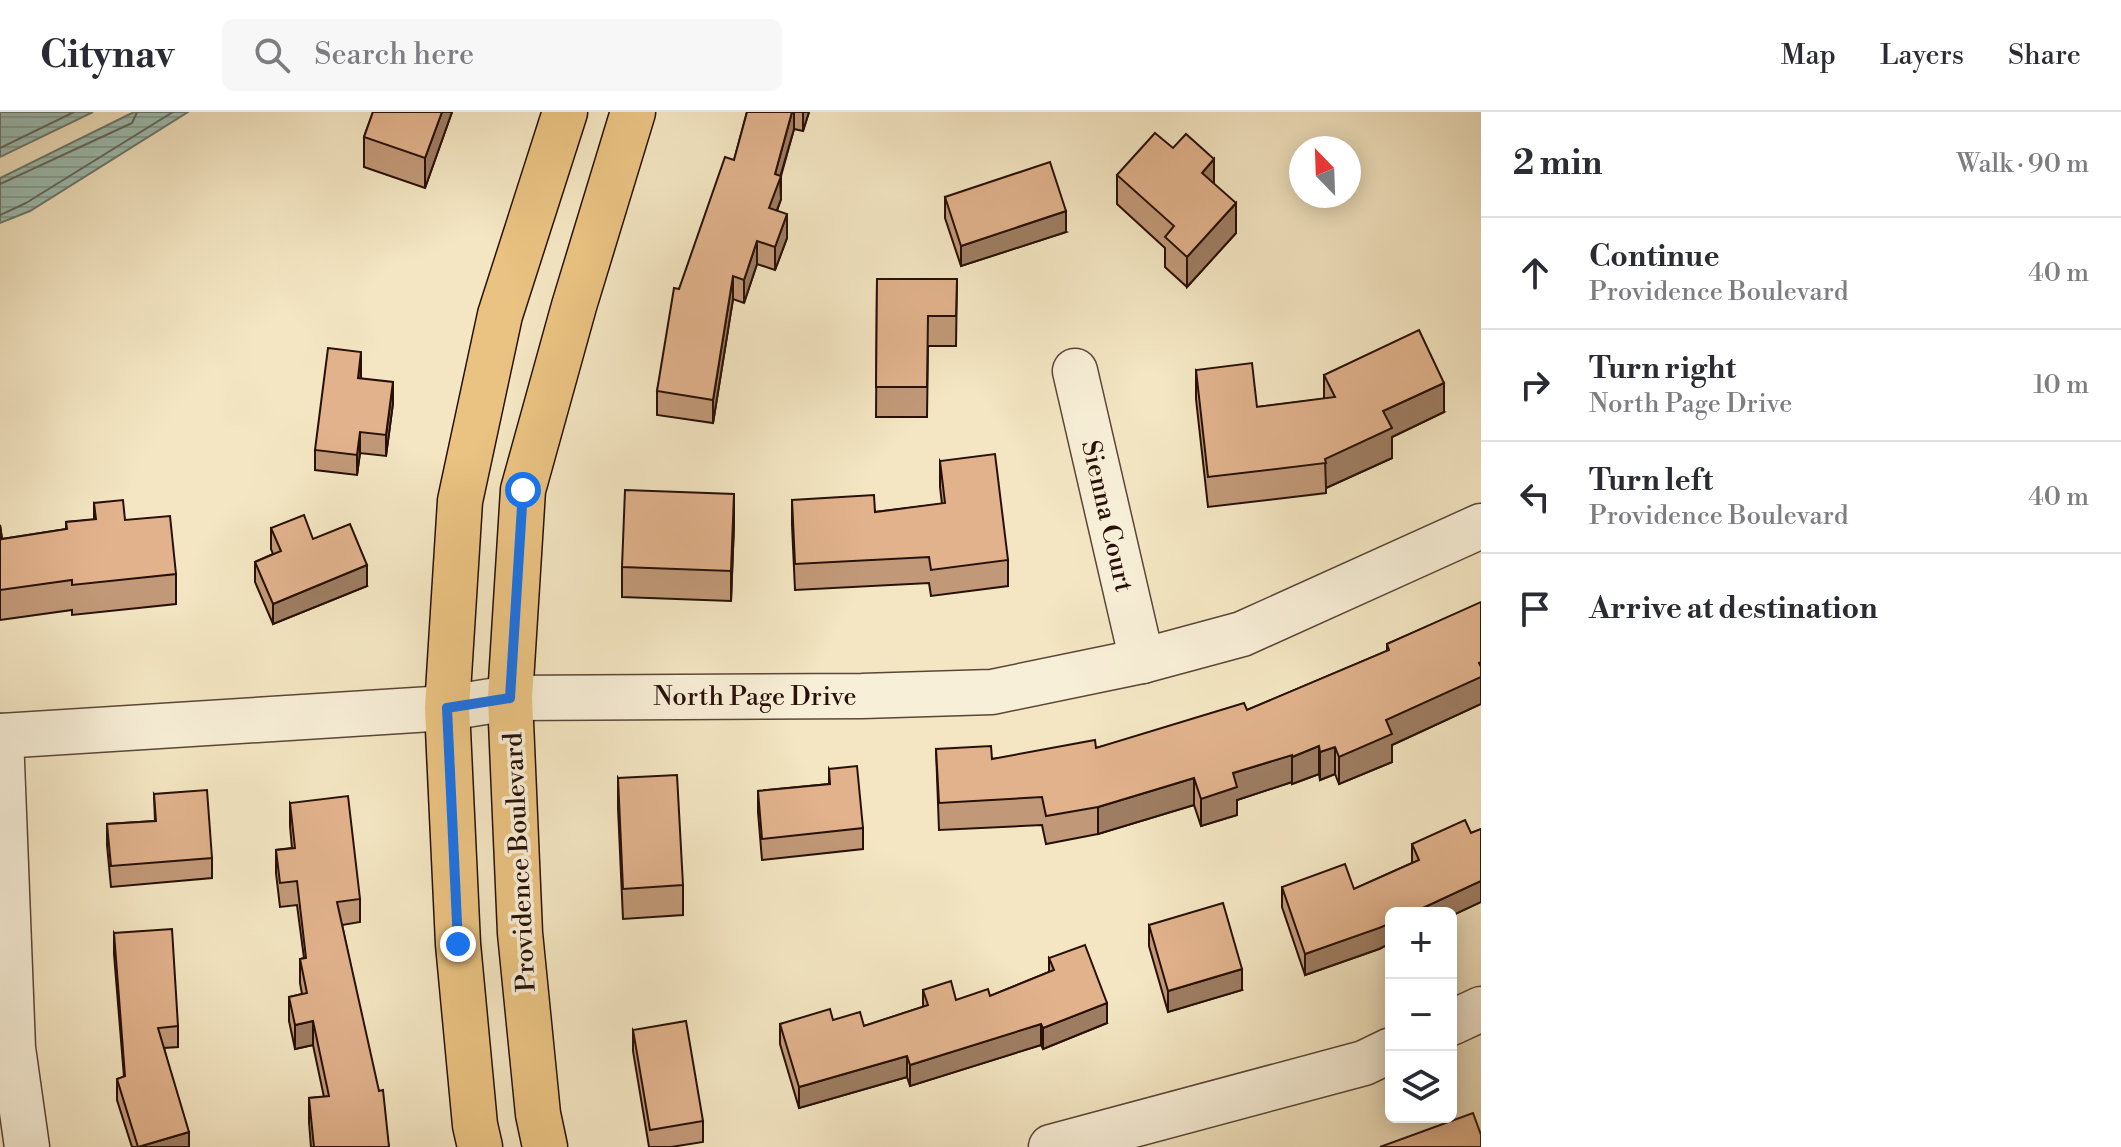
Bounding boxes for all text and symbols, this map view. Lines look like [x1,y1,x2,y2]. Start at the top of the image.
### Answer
search box [222,19,782,91]
text: Citynav [40,32,174,79]
icon: search [250,33,294,77]
text: Search here [314,36,474,74]
text: Map [1781,38,1836,73]
text: Layers [1880,38,1964,73]
text: Share [2008,38,2081,73]
north arrow [1289,136,1361,208]
text: 2 min [1513,143,1602,185]
text: Walk · 90 m [1957,148,2089,180]
text: Continue [1589,238,1720,276]
icon: ahead [1513,251,1557,295]
text: 40 m [2028,257,2089,289]
text: Providence Boulevard [1589,276,1849,308]
text: Turn right [1589,350,1736,388]
icon: right [1513,363,1557,407]
text: 10 m [2033,369,2089,401]
text: North Page Drive [1589,388,1792,420]
street label: Sienna Court [1074,437,1140,595]
text: Turn left [1589,462,1713,500]
route start [505,472,541,508]
icon: left [1513,475,1557,519]
text: 40 m [2028,481,2089,513]
text: Providence Boulevard [1589,500,1849,532]
icon: arrive [1513,587,1557,631]
text: Arrive at destination [1589,590,1878,628]
street label: North Page Drive [653,681,857,713]
street label: Providence Boulevard [497,731,543,992]
map controls [1385,907,1457,1123]
button: + [1385,907,1457,979]
route end [440,926,476,962]
button: − [1385,979,1457,1051]
button: layers [1385,1051,1457,1123]

